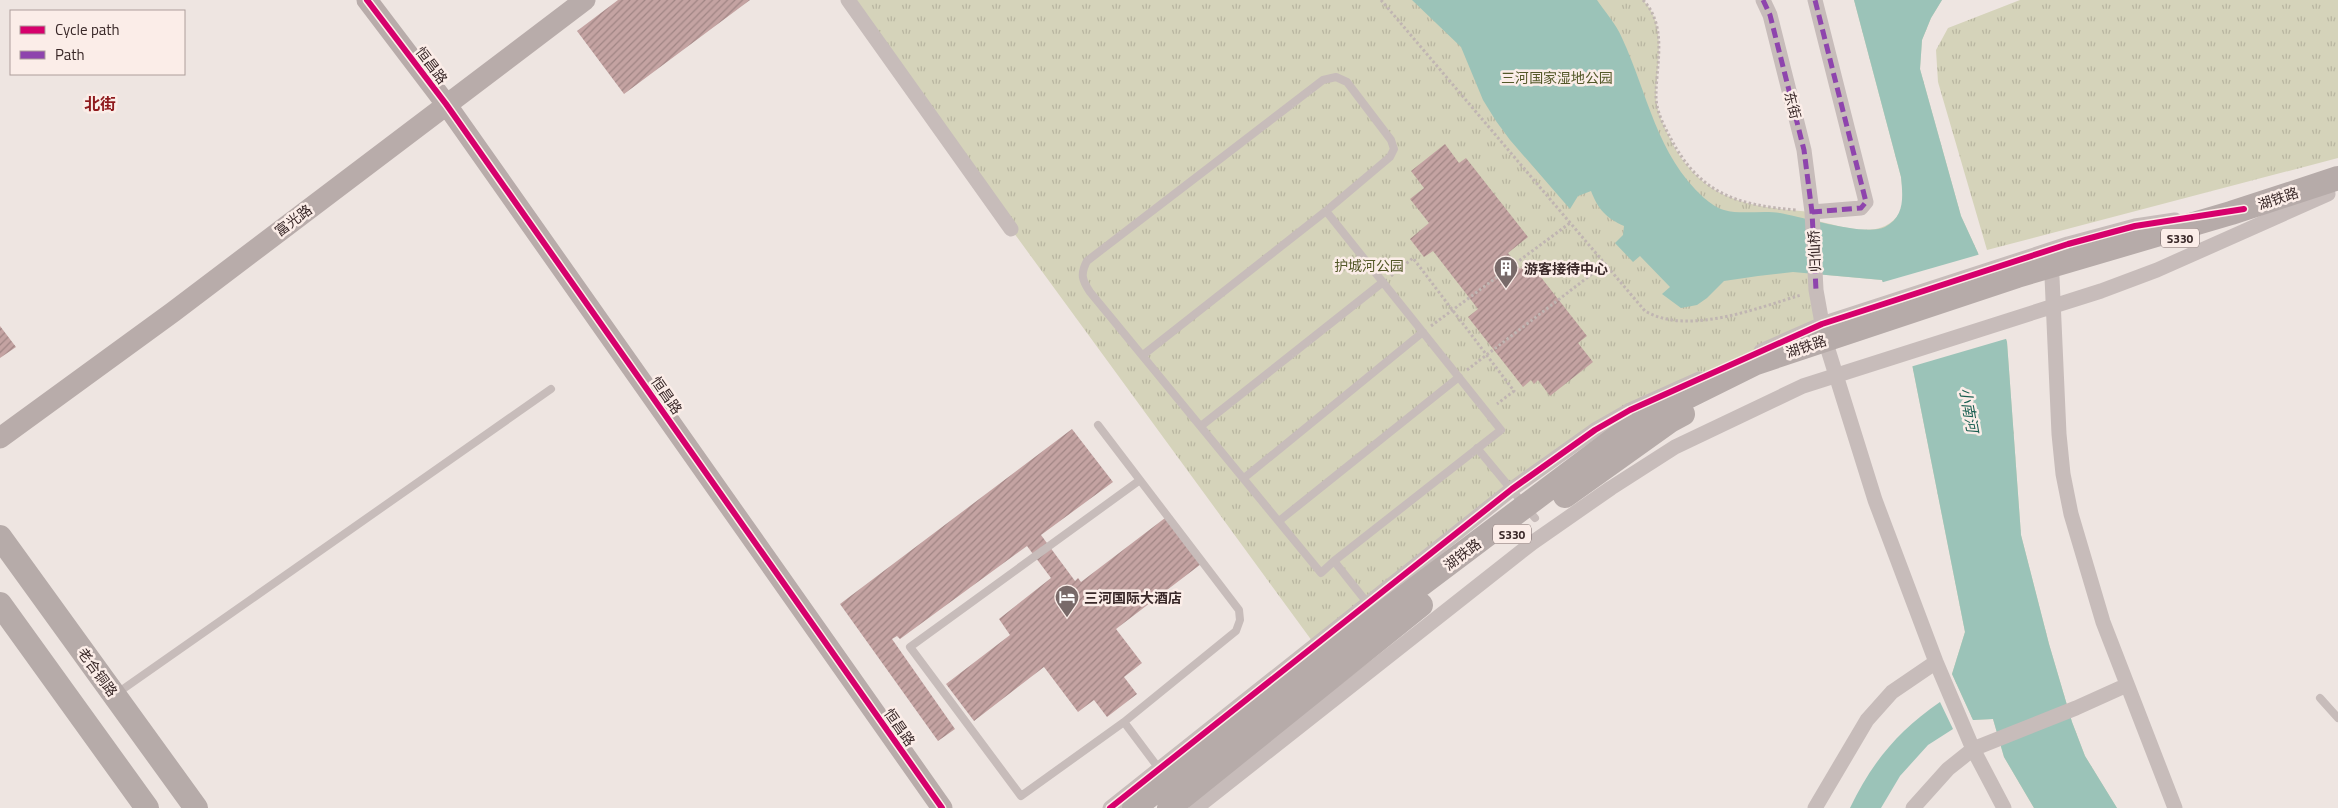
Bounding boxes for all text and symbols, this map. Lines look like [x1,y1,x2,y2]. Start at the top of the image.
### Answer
legend [10,10,185,75]
text: Cycle path [55,18,120,41]
street label: 恒昌路 [411,42,453,88]
text: Path [55,43,85,66]
park label: 三河国家湿地公园 [1501,67,1613,88]
street label: 东街 [1779,89,1807,121]
district label: 北街 [84,92,116,116]
street label: 湖铁路 [2255,182,2301,214]
street label: 富光路 [270,199,316,241]
road number: S330 [2161,228,2199,248]
street label: 归仙桥 [1802,229,1826,273]
park label: 护城河公园 [1334,255,1404,276]
building icon: 游客接待中心 [1493,255,1519,289]
place label: 游客接待中心 [1524,258,1608,279]
street label: 湖铁路 [1783,330,1829,362]
street label: 恒昌路 [646,372,688,418]
water label: 小南河 [1954,386,1985,437]
road number: S330 [1493,524,1531,544]
street label: 湖铁路 [1439,533,1485,575]
hotel icon: 三河国际大酒店 [1054,584,1080,618]
place label: 三河国际大酒店 [1084,587,1182,608]
street label: 老合铜路 [73,643,123,701]
street label: 恒昌路 [879,704,921,750]

